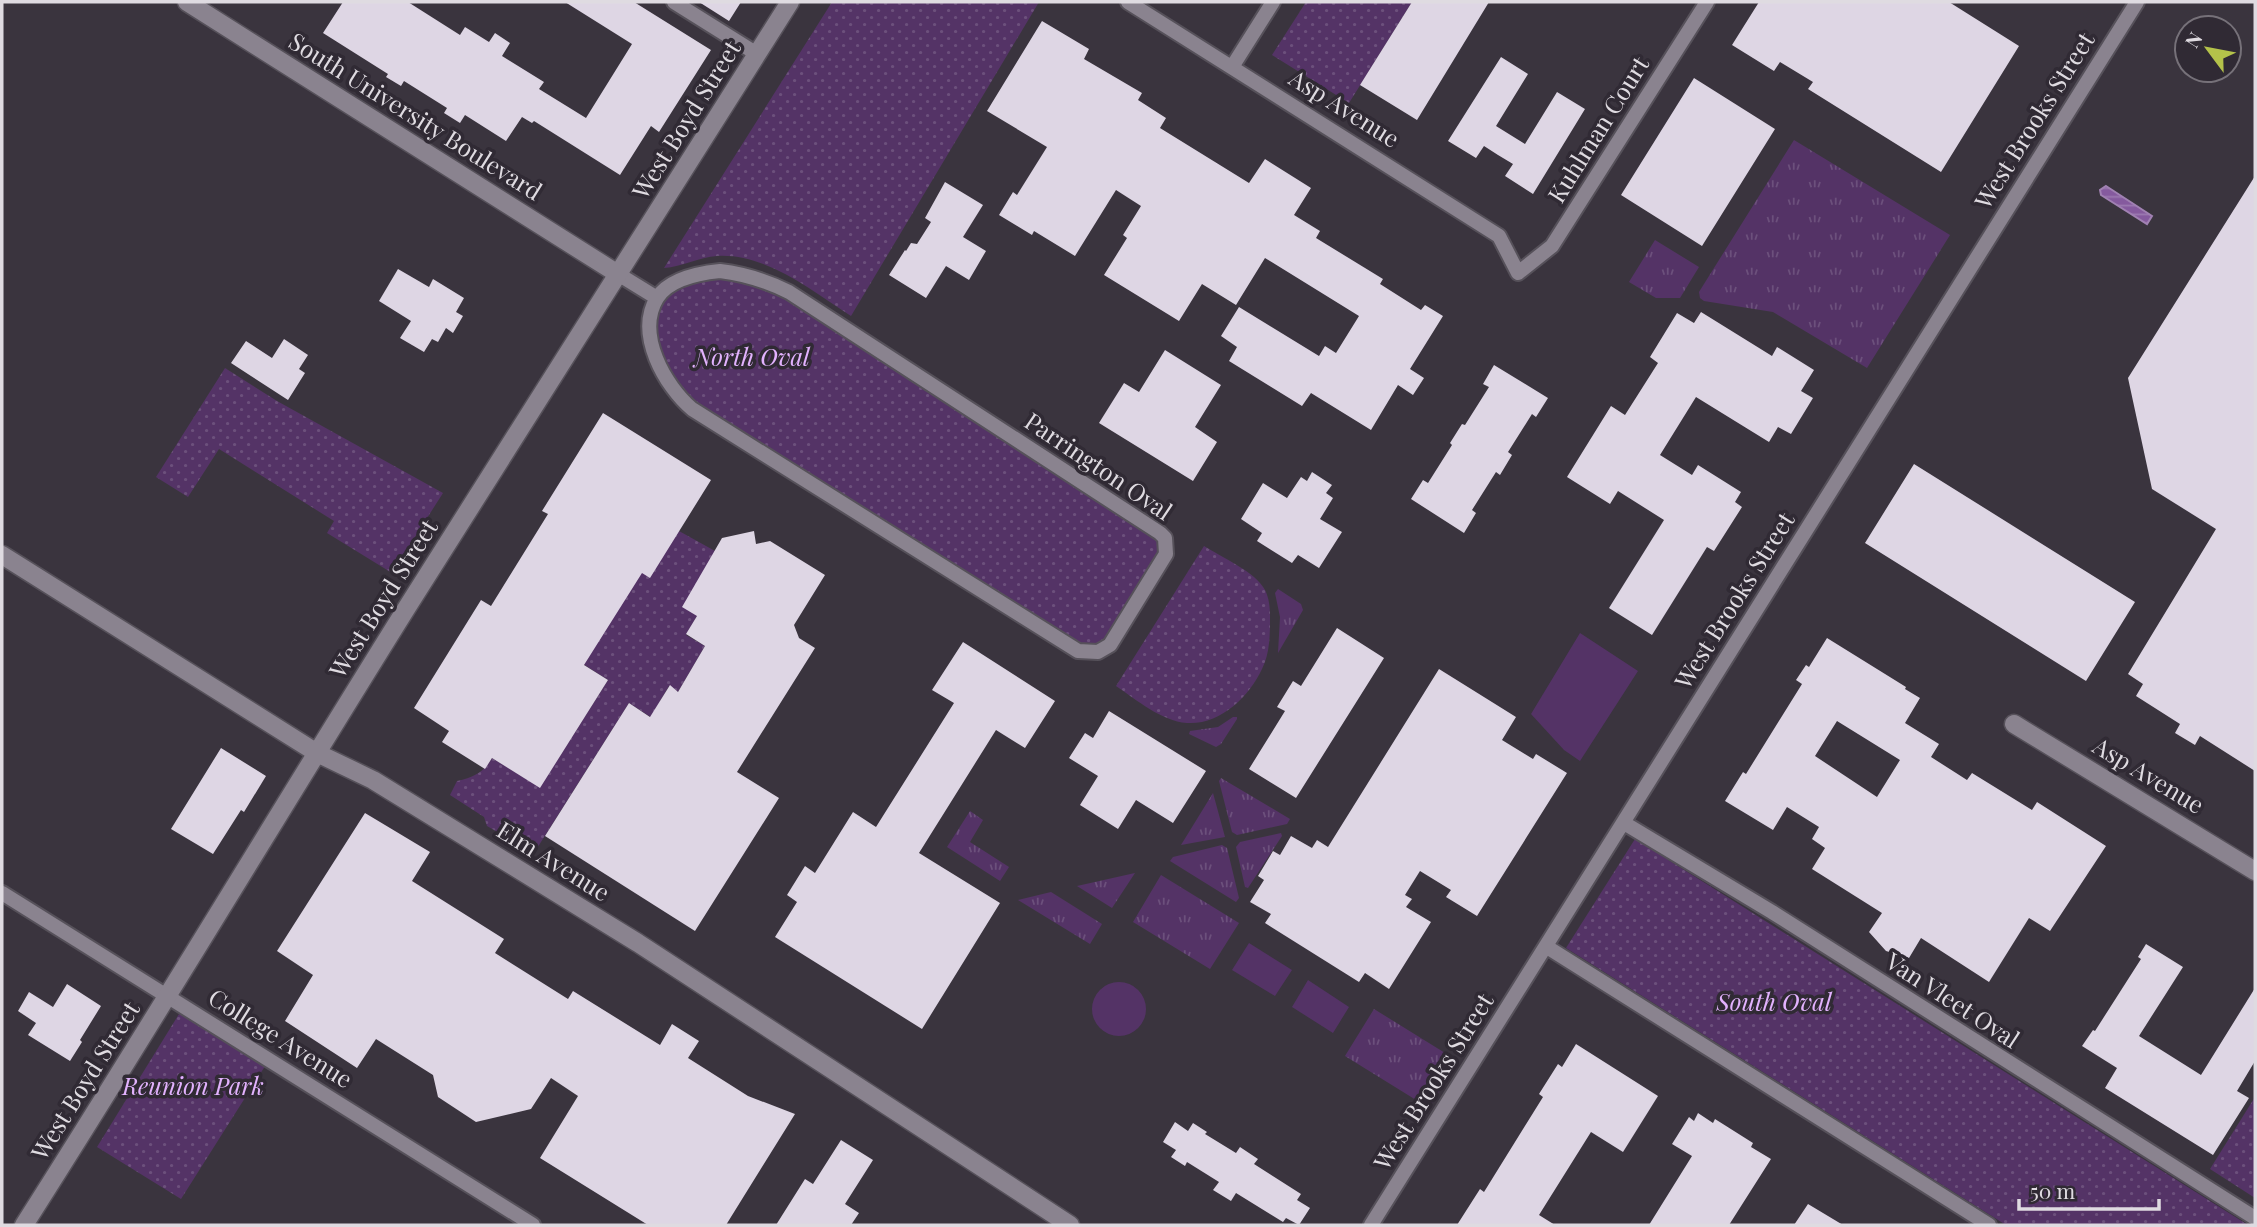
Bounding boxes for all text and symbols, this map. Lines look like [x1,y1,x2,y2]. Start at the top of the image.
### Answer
north arrow [2173,14,2243,84]
street label: South University Boulevard [284,24,549,206]
street label: West Brooks Street [1966,25,2101,215]
text: N [2178,27,2208,52]
street label: West Boyd Street [623,33,747,205]
street label: Kuhlman Court [1539,49,1655,208]
street label: Asp Avenue [1283,60,1406,154]
park label: North Oval [692,340,811,372]
street label: Parrington Oval [1019,404,1179,527]
street label: West Brooks Street [1666,505,1801,695]
street label: West Boyd Street [320,512,444,684]
street label: Asp Avenue [2087,728,2210,820]
street label: Elm Avenue [492,813,616,908]
street label: Van Vleet Oval [1879,944,2026,1055]
street label: College Avenue [203,980,359,1094]
park label: South Oval [1715,985,1833,1017]
street label: West Brooks Street [1365,986,1500,1176]
street label: West Boyd Street [22,994,146,1166]
park label: Reunion Park [121,1069,264,1101]
scale bar [2019,1168,2159,1212]
text: 50 m [2030,1176,2076,1204]

